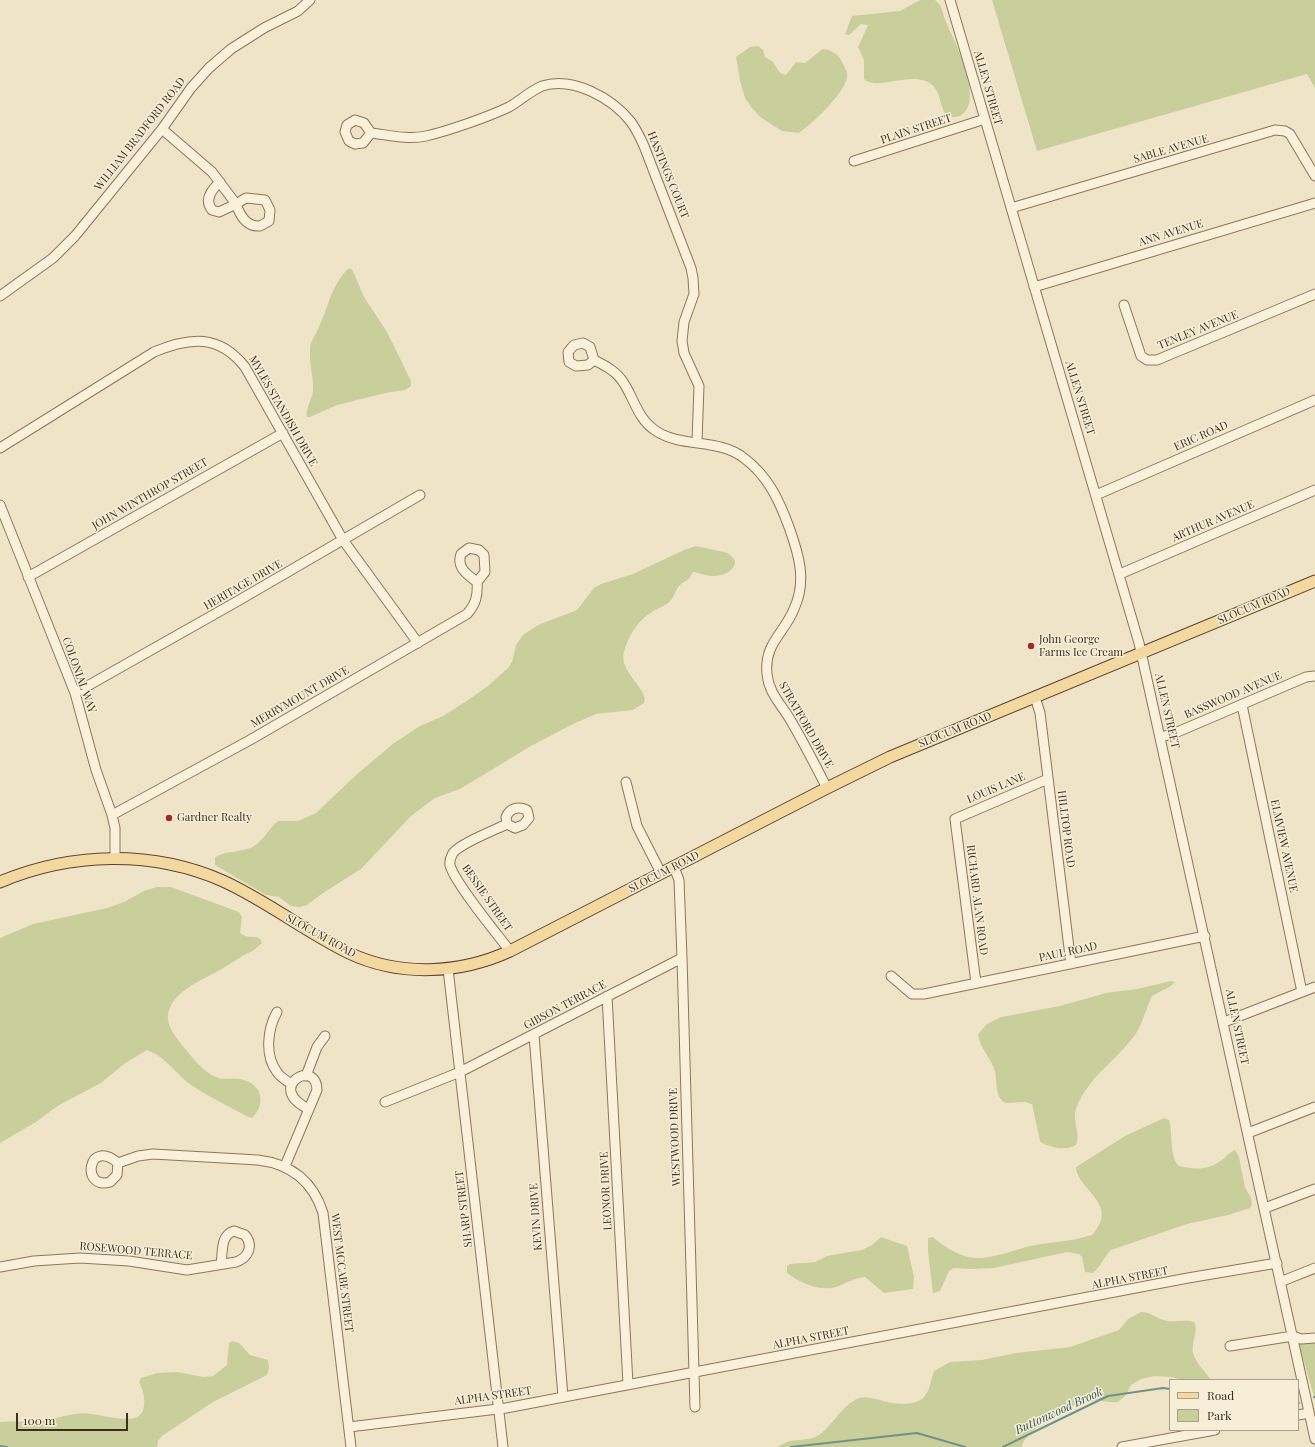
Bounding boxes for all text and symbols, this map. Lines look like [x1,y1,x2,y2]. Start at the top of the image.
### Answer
street label: ALLEN STREET [971,49,1005,127]
street label: WILLIAM BRADFORD ROAD [92,75,188,193]
street label: PLAIN STREET [879,111,953,147]
street label: HASTINGS COURT [644,129,692,221]
street label: SABLE AVENUE [1132,132,1210,166]
street label: ANN AVENUE [1137,217,1205,249]
street label: TENLEY AVENUE [1156,308,1240,352]
street label: MYLES STANDISH DRIVE [246,353,320,469]
street label: ALLEN STREET [1062,359,1098,437]
street label: ERIC ROAD [1172,418,1230,454]
street label: JOHN WINTHROP STREET [90,455,210,533]
street label: ARTHUR AVENUE [1170,498,1256,544]
street label: HERITAGE DRIVE [201,557,285,613]
street label: SLOCUM ROAD [1216,585,1292,627]
place label: John George Farms Ice Cream [1039,633,1123,659]
street label: COLONIAL WAY [59,635,99,715]
marker: John George Farms Ice Cream [1026,641,1036,651]
street label: MERRYMOUNT DRIVE [249,663,351,731]
street label: BASSWOOD AVENUE [1182,669,1284,721]
street label: ALLEN STREET [1152,672,1182,750]
street label: STRATFORD DRIVE [776,679,836,771]
street label: SLOCUM ROAD [916,709,994,751]
street label: LOUIS LANE [965,770,1027,806]
street label: HILLTOP ROAD [1055,789,1077,869]
street label: ELMVIEW AVENUE [1268,798,1300,894]
place label: Gardner Realty [177,811,252,825]
marker: Gardner Realty [164,813,174,823]
street label: RICHARD ALAN ROAD [964,844,990,956]
street label: SLOCUM ROAD [626,848,702,896]
street label: BESSIE STREET [459,862,515,934]
street label: SLOCUM ROAD [284,911,358,961]
street label: PAUL ROAD [1038,939,1098,965]
street label: GIBSON TERRACE [521,978,609,1032]
street label: ALLEN STREET [1223,988,1251,1066]
street label: WESTWOOD DRIVE [667,1088,683,1186]
street label: LEONOR DRIVE [597,1151,615,1231]
street label: SHARP STREET [453,1170,475,1248]
street label: KEVIN DRIVE [527,1183,545,1251]
street label: WEST MCCABE STREET [328,1213,356,1333]
street label: ROSEWOOD TERRACE [79,1239,193,1263]
street label: ALPHA STREET [1091,1264,1169,1292]
street label: ALPHA STREET [772,1324,850,1352]
legend [1169,1379,1299,1431]
street label: ALPHA STREET [454,1384,532,1408]
water label: Buttonwood Brook [1013,1384,1105,1438]
text: Road [1207,1387,1234,1403]
scale bar [18,1405,130,1431]
text: Park [1207,1407,1232,1423]
text: 100 m [23,1412,55,1428]

